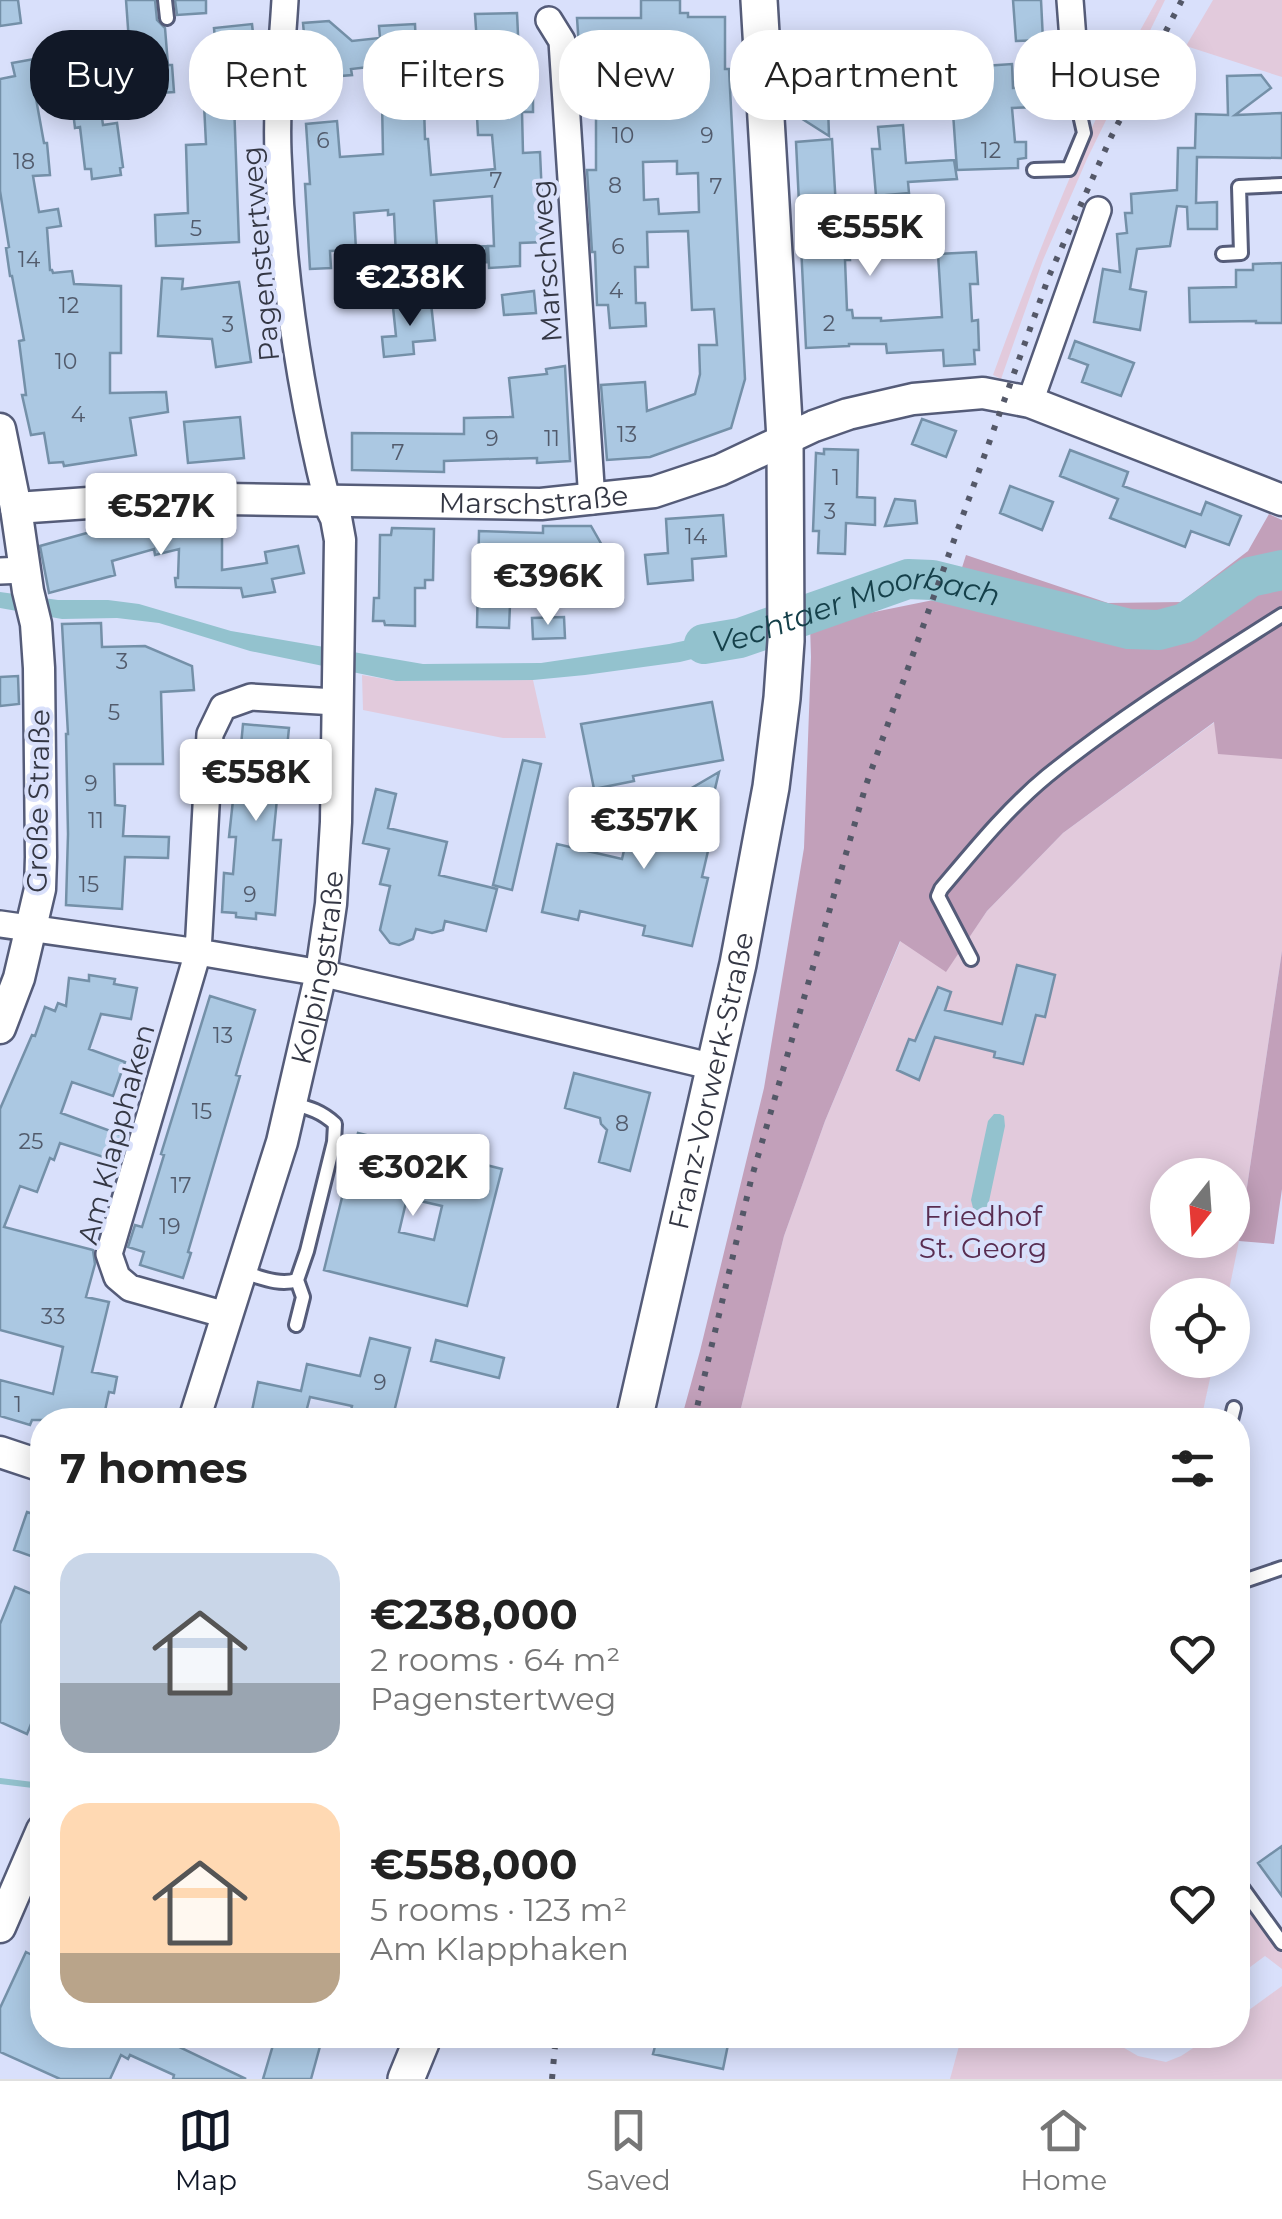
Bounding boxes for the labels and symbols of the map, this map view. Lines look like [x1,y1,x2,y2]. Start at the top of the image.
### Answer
house number: 10 [612,122,634,149]
house number: 9 [700,122,714,149]
house number: 6 [316,127,330,154]
house number: 12 [981,137,1001,164]
street label: Pagenstertweg [234,145,286,363]
house number: 18 [13,148,35,175]
house number: 7 [490,167,503,194]
house number: 8 [608,172,622,199]
house number: 7 [710,173,723,200]
street label: Marschweg [523,179,569,343]
pin: €555K [800,194,940,279]
house number: 5 [190,215,202,242]
house number: 6 [611,233,625,260]
pin: €238K [340,244,480,329]
house number: 14 [18,246,41,273]
house number: 4 [609,277,624,304]
house number: 12 [59,292,79,319]
house number: 2 [823,310,835,337]
house number: 3 [222,311,234,338]
house number: 10 [55,348,77,375]
house number: 4 [71,401,86,428]
house number: 13 [617,421,637,448]
house number: 9 [485,425,499,452]
house number: 11 [544,425,560,452]
house number: 7 [392,439,405,466]
house number: 1 [832,464,840,491]
pin: €527K [91,473,231,558]
street label: Marschstraße [438,478,630,521]
house number: 3 [824,498,836,525]
house number: 14 [685,523,708,550]
pin: €396K [478,543,618,628]
water label: Vechtaer Moorbach [709,560,1004,660]
house number: 3 [116,648,128,675]
house number: 5 [108,699,120,726]
street label: Große Straße [19,709,57,893]
pin: €558K [186,739,326,824]
house number: 9 [84,770,98,797]
pin: €357K [574,787,714,872]
house number: 11 [88,807,104,834]
street label: Kolpingstraße [283,870,350,1068]
house number: 15 [79,871,99,898]
house number: 9 [243,881,257,908]
street label: Franz-Vorwerk-Straße [661,929,761,1232]
street label: Am Klapphaken [70,1020,162,1248]
house number: 13 [213,1022,233,1049]
house number: 15 [192,1098,212,1125]
house number: 8 [615,1110,629,1137]
house number: 25 [19,1128,43,1155]
pin: €302K [343,1134,483,1219]
north arrow [1150,1158,1250,1258]
house number: 17 [171,1172,191,1199]
park label: Friedhof St. Georg [919,1199,1047,1265]
house number: 19 [159,1213,181,1240]
house number: 33 [41,1303,65,1330]
house number: 9 [373,1369,387,1396]
house number: 1 [14,1391,22,1418]

